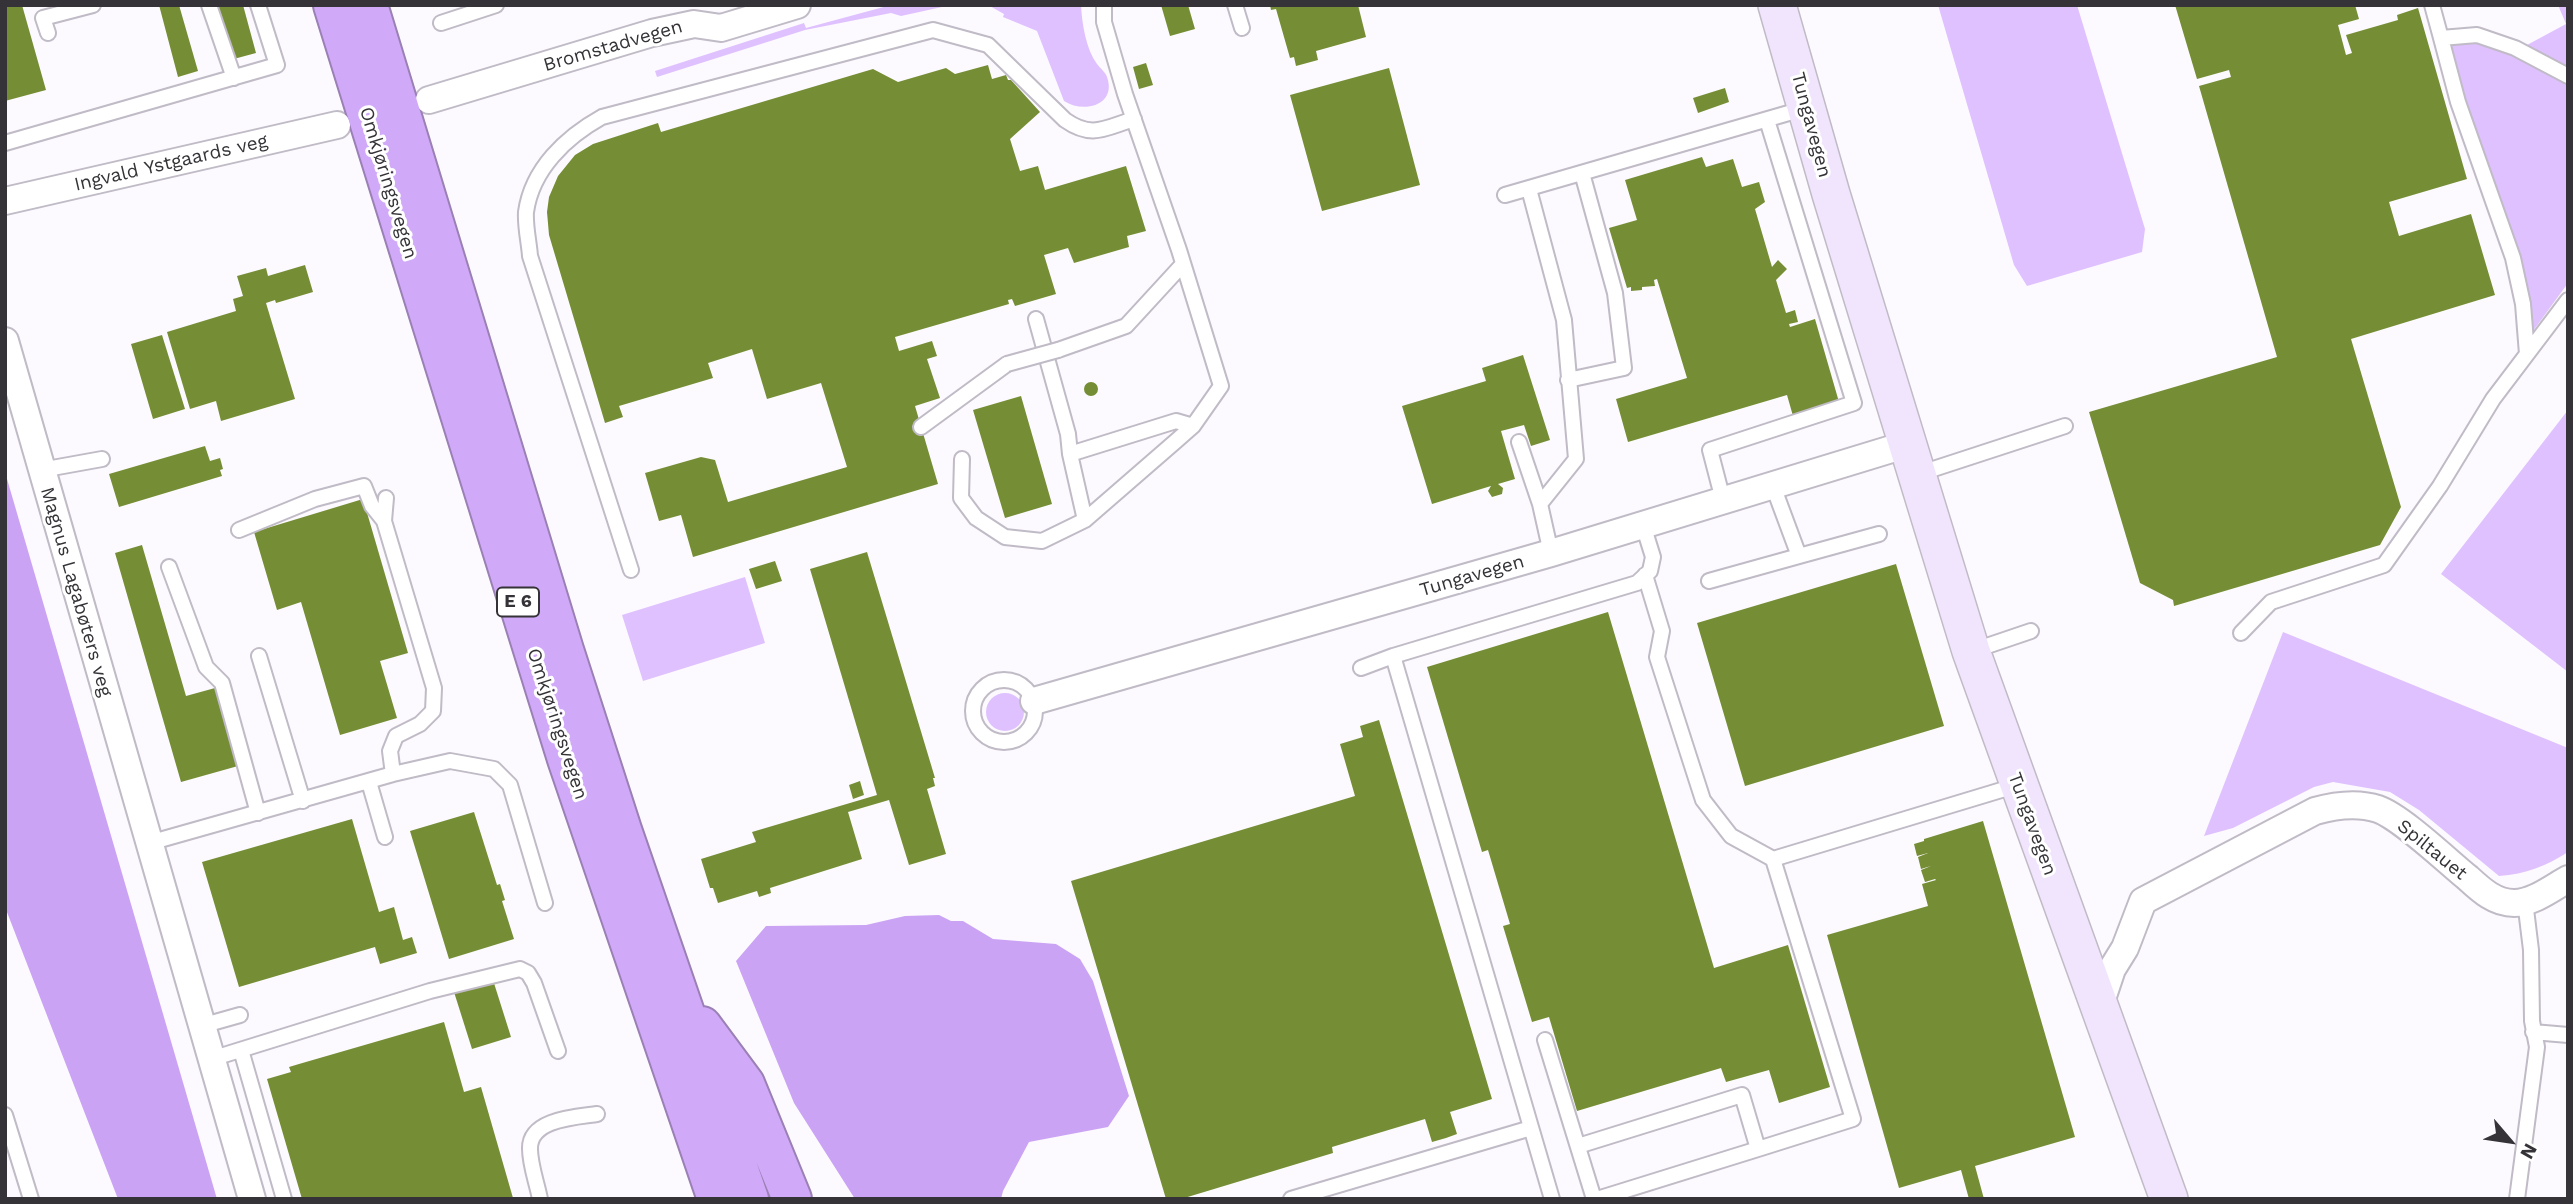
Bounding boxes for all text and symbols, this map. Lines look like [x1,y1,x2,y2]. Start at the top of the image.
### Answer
street label: Bromstadvegen [541,15,685,77]
street label: Tungavegen [1786,70,1836,180]
street label: Omkjøringsvegen [354,104,422,262]
street label: Ingvald Ystgaards veg [72,130,270,196]
street label: Magnus Lagabøters veg [35,485,117,699]
street label: Tungavegen [1417,550,1527,602]
road number: E 6 [497,588,539,616]
street label: Omkjøringsvegen [522,646,592,802]
street label: Tungavegen [2003,769,2061,879]
street label: Spiltauet [2392,815,2472,885]
north arrow [2475,1106,2545,1176]
text: N [2515,1140,2542,1163]

